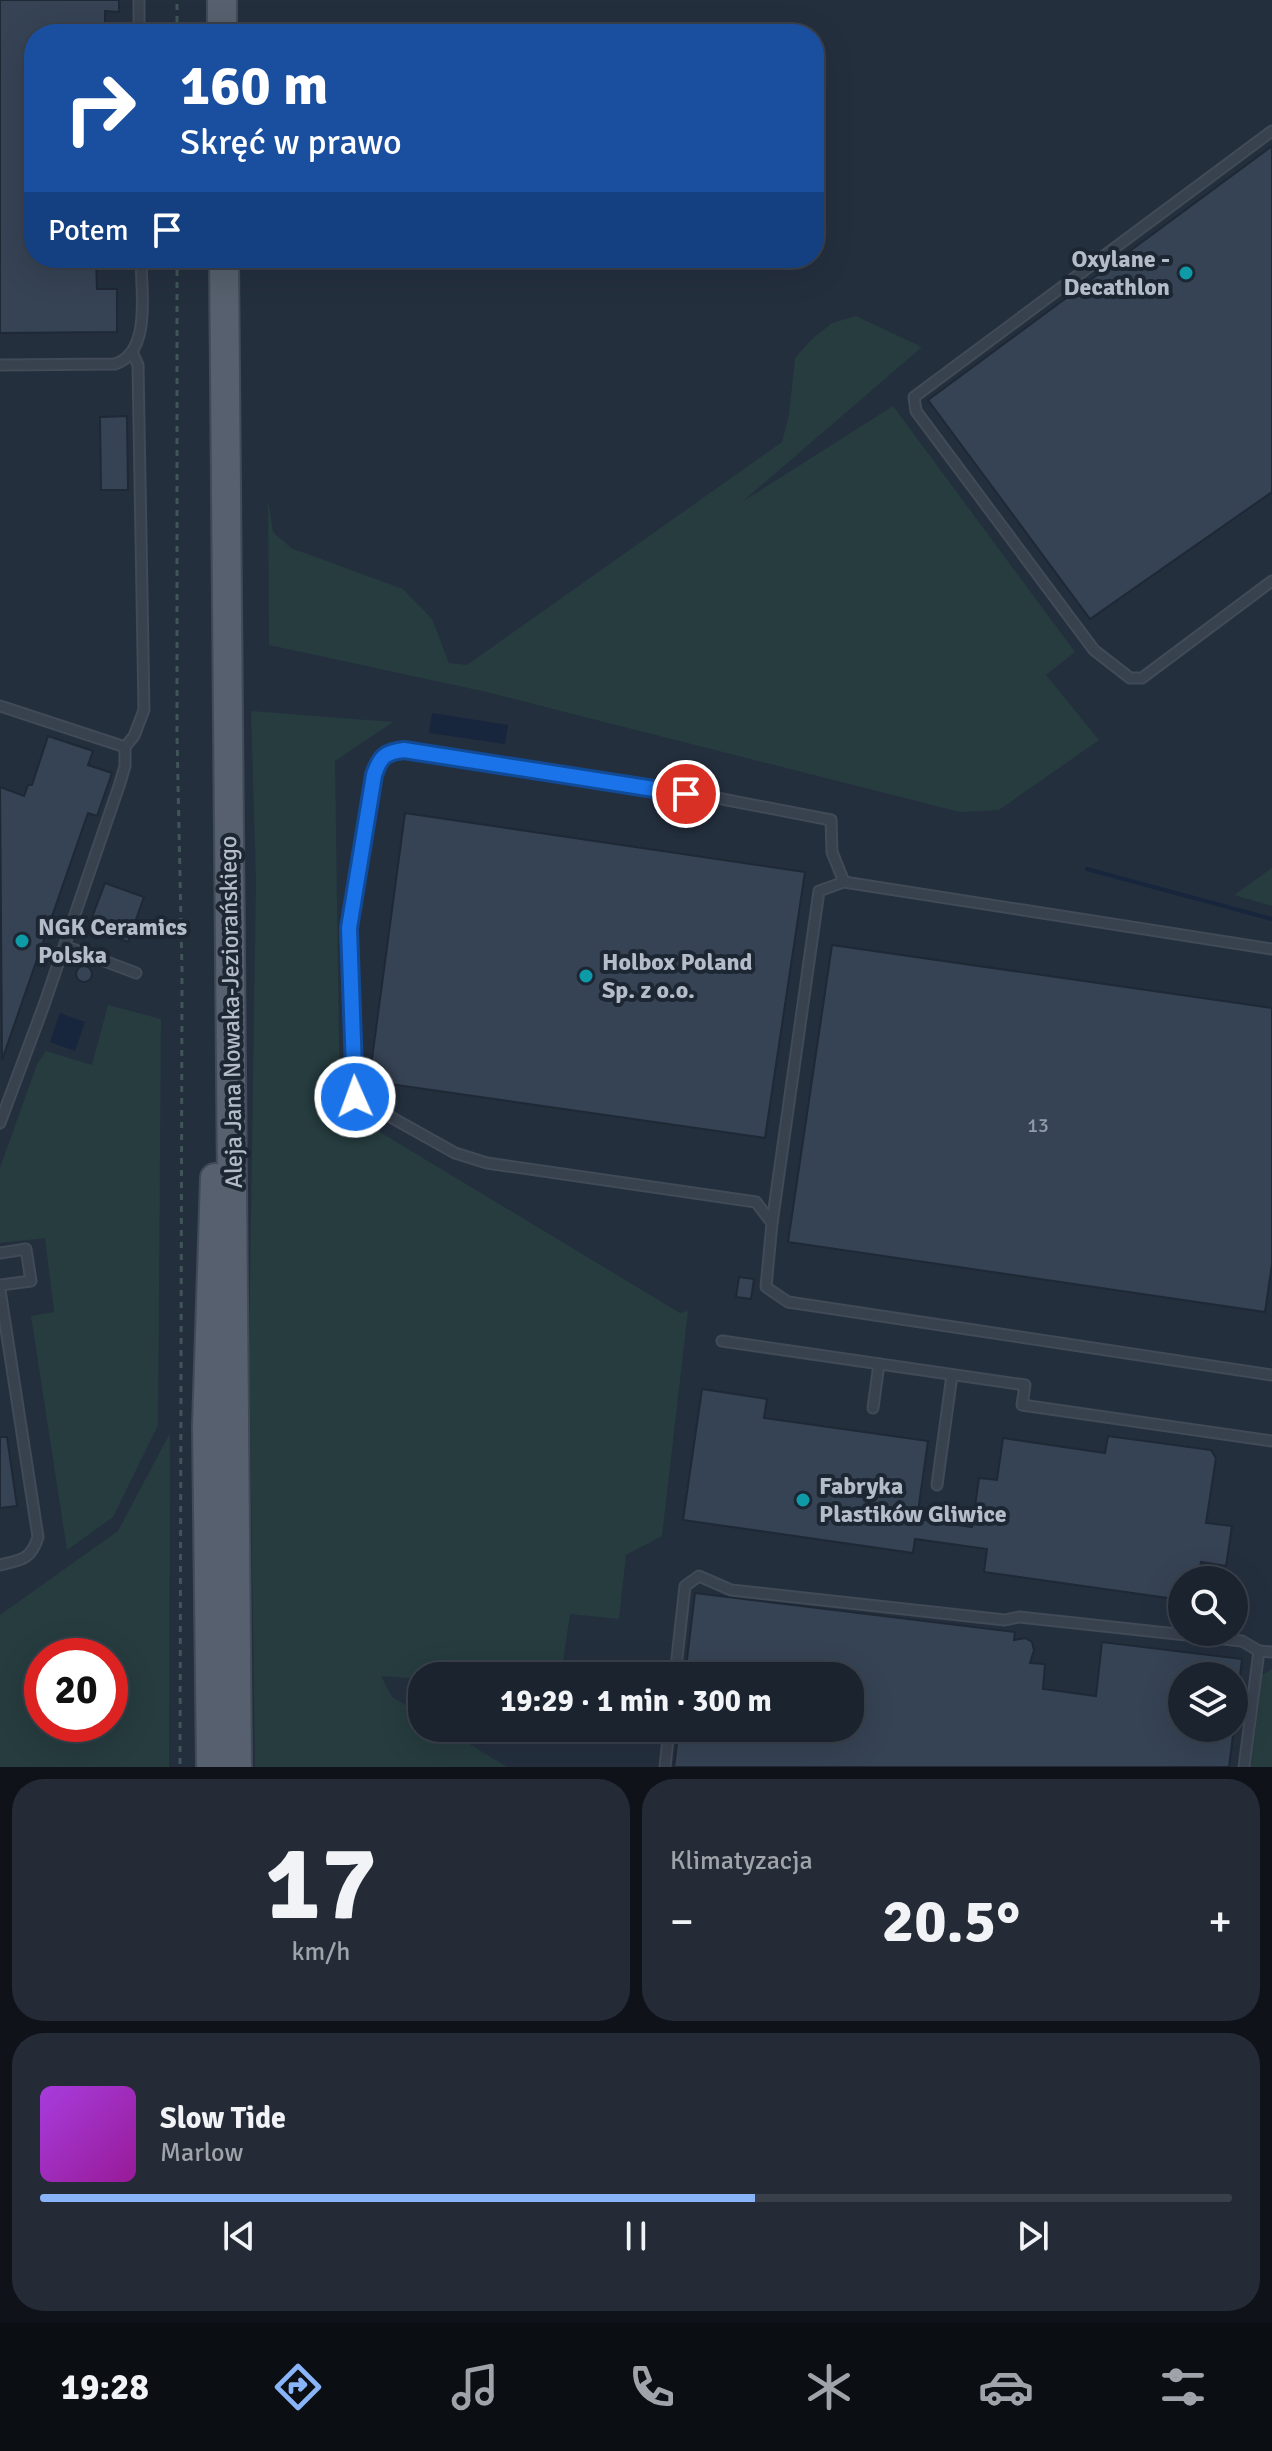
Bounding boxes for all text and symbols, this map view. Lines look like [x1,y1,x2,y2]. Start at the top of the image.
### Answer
text: 160 m [180,51,328,120]
icon: right [48,56,152,160]
text: Skręć w prawo [180,120,402,165]
icon: arrive [145,208,189,252]
text: Potem [48,212,129,249]
place label: Oxylane - Decathlon [1064,244,1170,302]
marker: Oxylane - Decathlon [1177,264,1195,282]
pin [652,760,720,828]
icon: arrive [664,772,708,816]
street label: Aleja Jana Nowaka-Jeziorańskiego [213,835,249,1189]
place label: NGK Ceramics Polska [38,912,188,970]
marker: NGK Ceramics Polska [13,932,31,950]
place label: Holbox Poland Sp. z o.o. [602,947,753,1005]
marker: Holbox Poland Sp. z o.o. [577,967,595,985]
position arrow [313,1055,397,1139]
house number: 13 [1027,1113,1049,1138]
place label: Fabryka Plastików Gliwice [819,1471,1007,1529]
marker: Fabryka Plastików Gliwice [794,1491,812,1509]
map controls [1168,1566,1248,1742]
button: search [1168,1566,1248,1646]
speed limit sign: 20 [24,1638,128,1742]
button: layers [1168,1662,1248,1742]
text: 19:29 · 1 min · 300 m [500,1683,772,1720]
text: 17 [265,1820,377,1948]
text: Klimatyzacja [670,1845,813,1877]
text: 20.5° [882,1885,1020,1959]
text: − [670,1895,694,1949]
text: + [1208,1895,1232,1949]
text: km/h [292,1936,350,1968]
text: Slow Tide [160,2100,286,2137]
text: Marlow [160,2137,243,2169]
icon: previous [217,2214,261,2258]
icon: pause [614,2214,658,2258]
icon: next [1011,2214,1055,2258]
icon: directions [270,2359,326,2415]
icon: music [447,2359,503,2415]
icon: phone [624,2359,680,2415]
icon: climate [801,2359,857,2415]
icon: car [978,2359,1034,2415]
icon: filters [1155,2359,1211,2415]
text: 19:28 [61,2365,149,2410]

